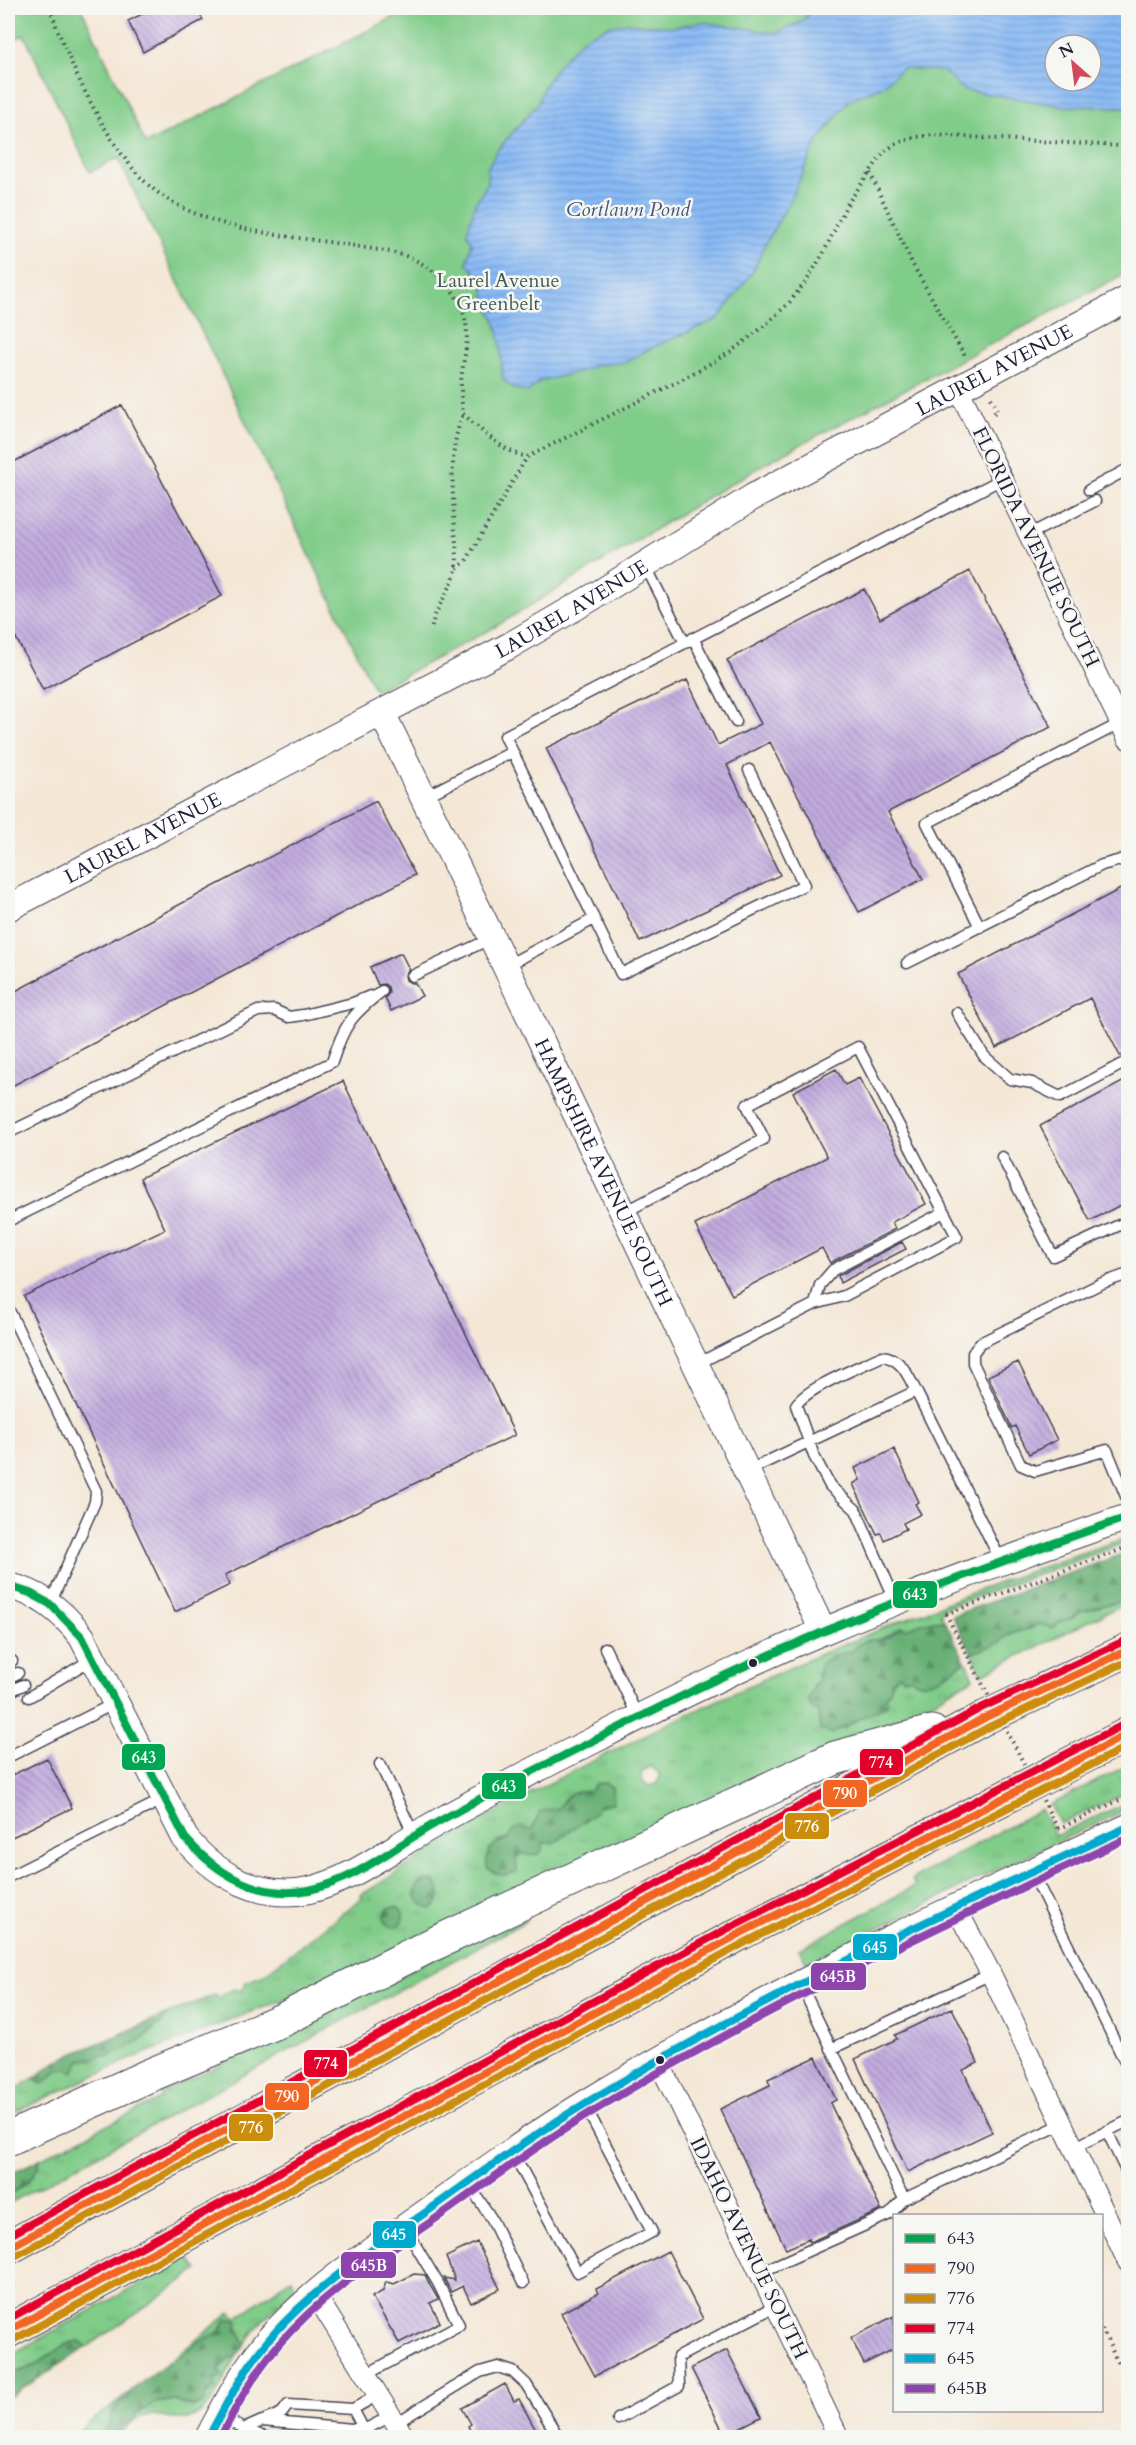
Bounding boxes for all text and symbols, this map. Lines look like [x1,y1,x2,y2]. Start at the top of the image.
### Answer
north arrow [1043,33,1103,93]
text: N [1055,38,1078,64]
water label: Cortlawn Pond [566,195,691,224]
park label: Laurel Avenue Greenbelt [436,267,560,317]
street label: LAUREL AVENUE [911,317,1077,422]
street label: FLORIDA AVENUE SOUTH [966,422,1106,672]
street label: LAUREL AVENUE [490,553,653,664]
street label: LAUREL AVENUE [60,785,226,890]
street label: HAMPSHIRE AVENUE SOUTH [528,1034,680,1311]
line badge: 643 [892,1580,938,1609]
text: 643 [903,1584,927,1606]
unlabelled marker [747,1657,759,1669]
line badge: 643 [121,1743,166,1771]
text: 643 [132,1747,156,1769]
line badge: 774 [859,1748,904,1776]
text: 774 [869,1752,893,1774]
line badge: 643 [481,1772,527,1800]
text: 643 [492,1776,516,1798]
line badge: 790 [822,1779,868,1808]
text: 790 [833,1783,857,1805]
line badge: 776 [784,1812,830,1840]
text: 776 [795,1816,819,1838]
line badge: 645 [852,1933,898,1961]
text: 645 [863,1937,887,1959]
line badge: 645B [810,1962,867,1991]
text: 645B [820,1966,856,1988]
line badge: 774 [303,2049,348,2078]
text: 774 [314,2053,338,2075]
unlabelled marker [654,2054,666,2066]
line badge: 790 [264,2082,310,2111]
text: 790 [275,2086,299,2108]
line badge: 776 [228,2113,274,2142]
text: 776 [239,2117,263,2139]
street label: IDAHO AVENUE SOUTH [683,2132,815,2364]
legend [893,2214,1103,2412]
line badge: 645 [372,2220,417,2249]
text: 645 [382,2224,406,2246]
text: 643 [947,2226,975,2251]
line badge: 645B [340,2251,397,2279]
text: 645B [351,2255,387,2277]
text: 790 [947,2256,975,2281]
text: 776 [947,2286,975,2311]
text: 774 [947,2316,975,2341]
text: 645 [947,2346,975,2371]
text: 645B [947,2376,987,2401]

